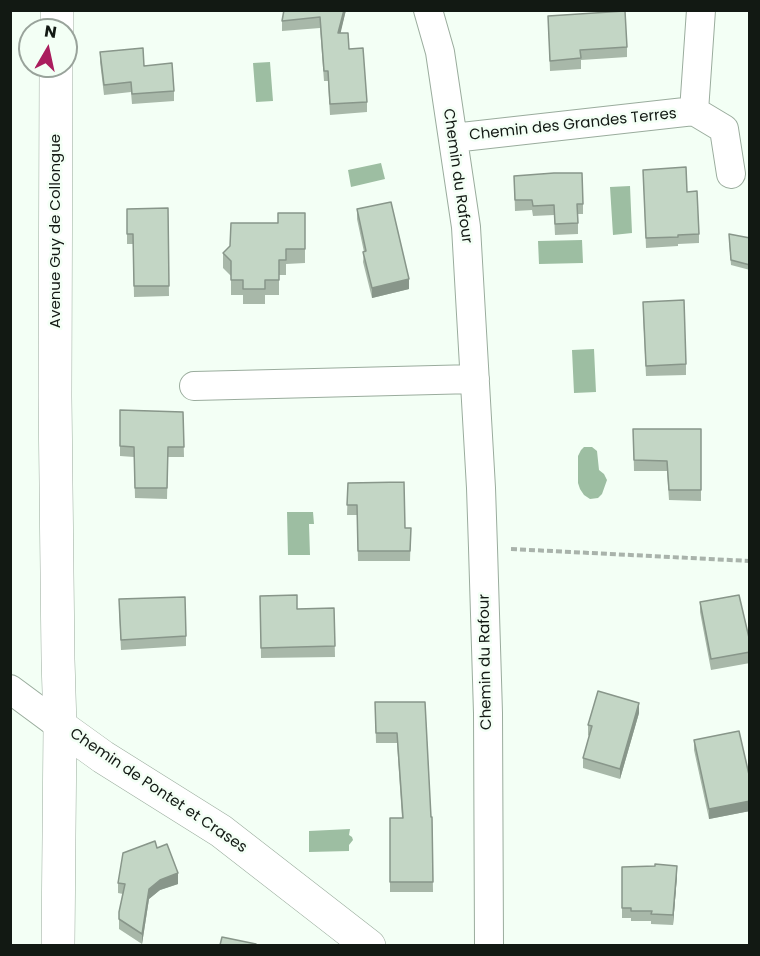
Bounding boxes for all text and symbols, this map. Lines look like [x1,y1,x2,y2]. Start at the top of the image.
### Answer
north arrow [18,18,78,78]
text: N [43,19,58,44]
street label: Chemin des Grandes Terres [468,105,678,145]
street label: Chemin du Rafour [439,107,475,245]
street label: Avenue Guy de Collongue [47,134,65,328]
street label: Chemin du Rafour [476,594,496,730]
street label: Chemin de Pontet et Crases [66,725,250,857]

